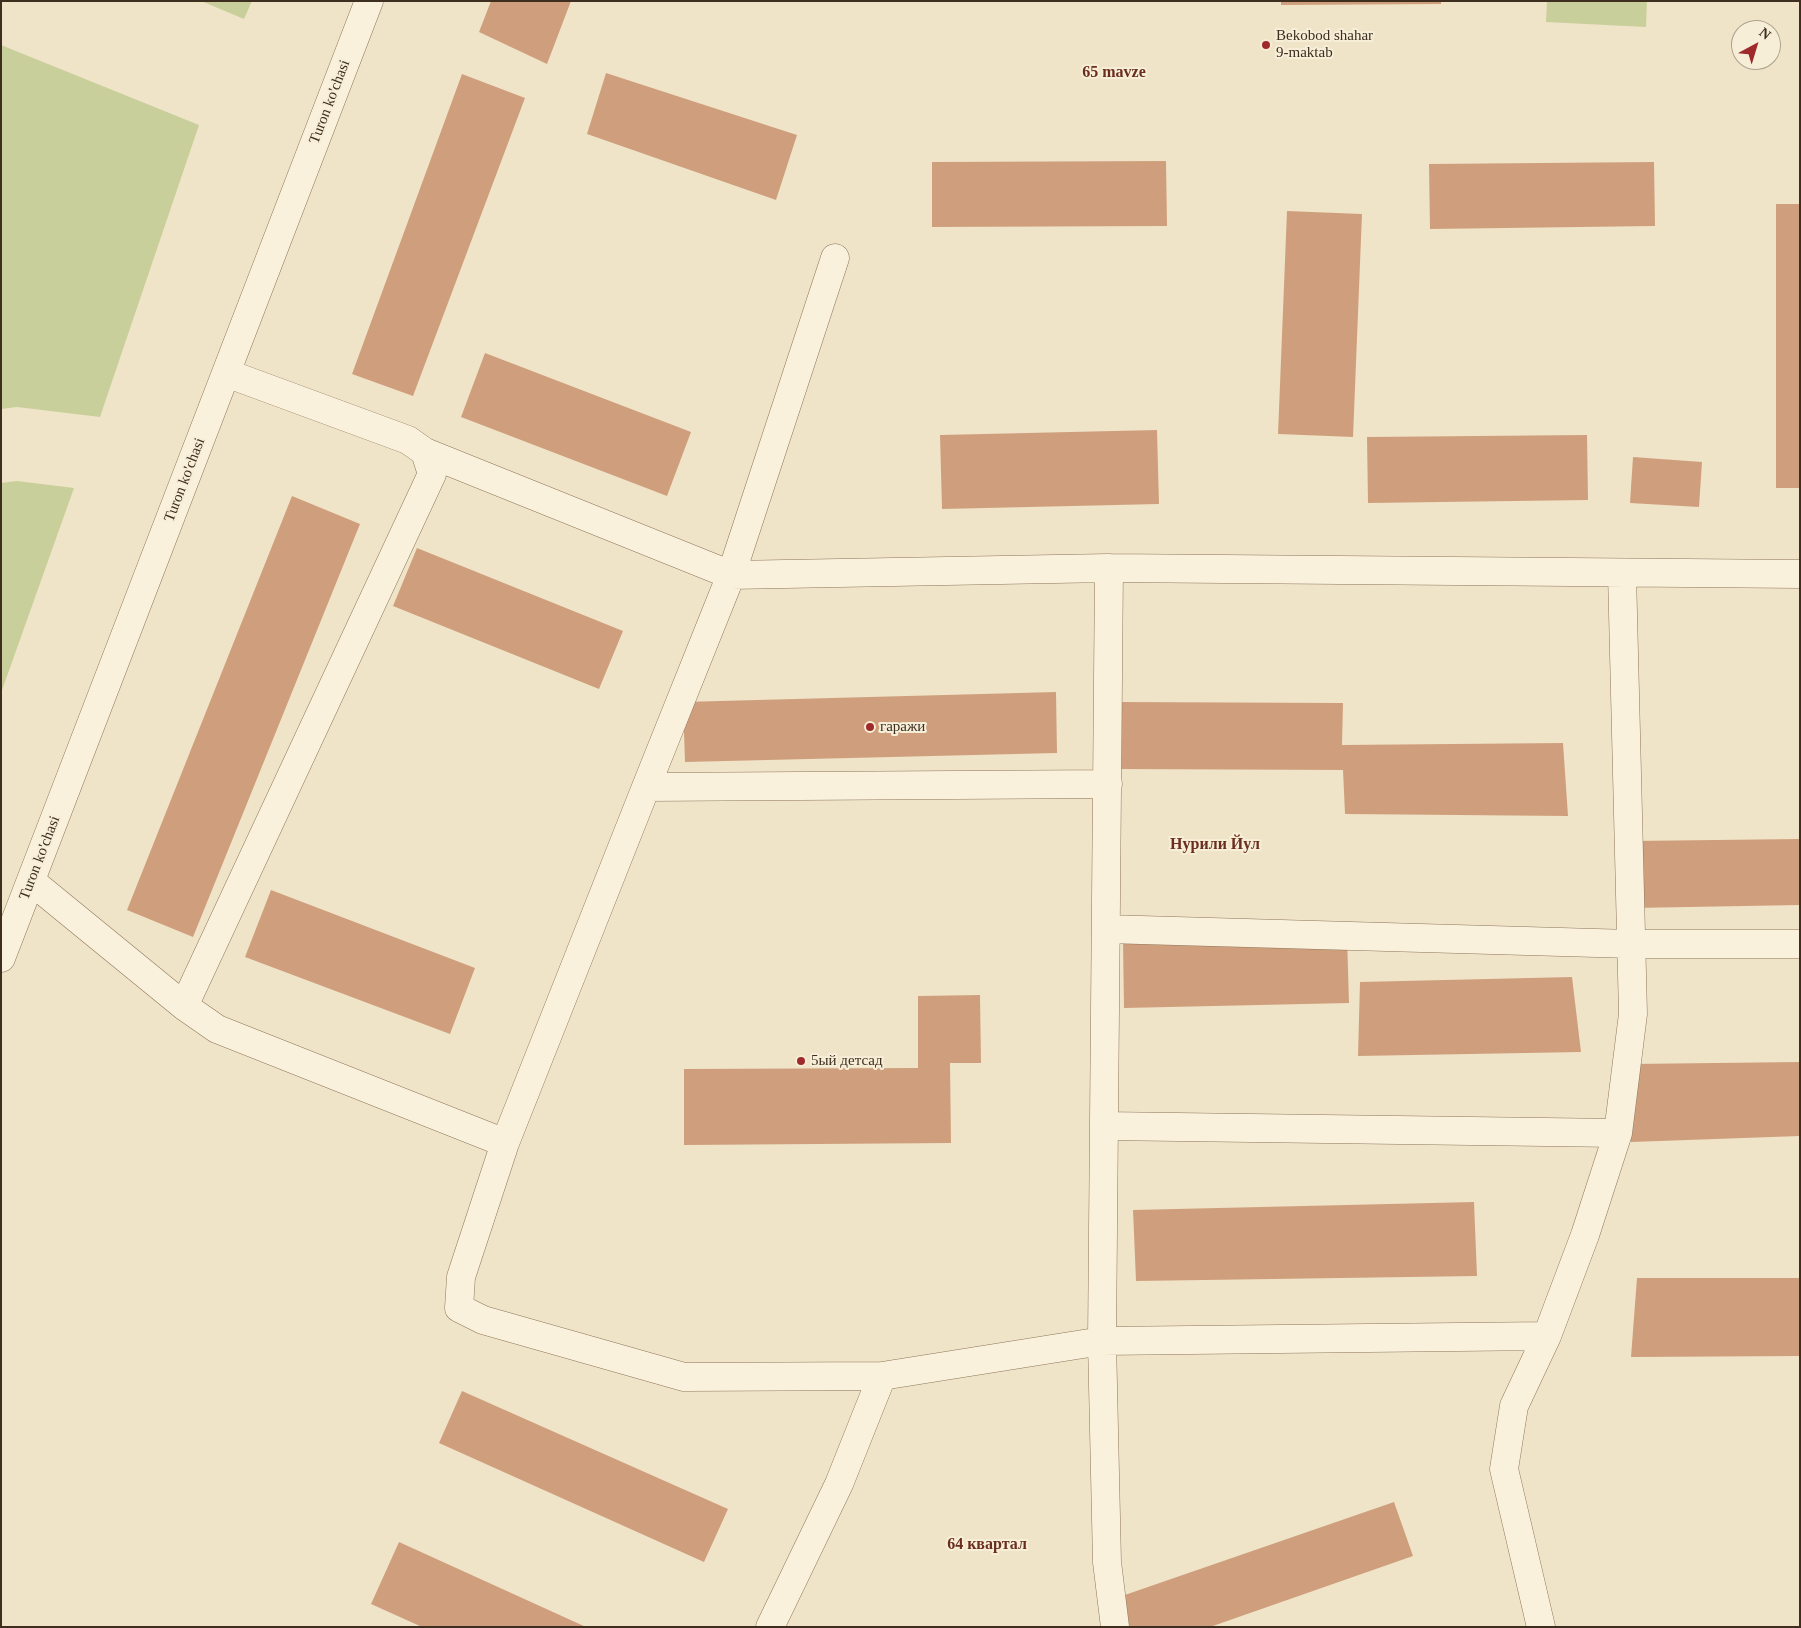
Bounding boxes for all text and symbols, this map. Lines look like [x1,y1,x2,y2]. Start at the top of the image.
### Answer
north arrow [1731,20,1781,70]
text: N [1756,25,1774,43]
place label: Bekobod shahar 9-maktab [1276,27,1373,62]
marker: Bekobod shahar 9-maktab [1260,39,1272,51]
street label: Turon ko'chasi [306,58,354,146]
district label: 65 mavze [1082,63,1146,83]
street label: Turon ko'chasi [161,436,209,524]
place label: гаражи [880,718,925,736]
marker: гаражи [864,721,876,733]
street label: Turon ko'chasi [16,814,64,902]
district label: Нурили Йул [1170,835,1260,855]
place label: 5ый детсад [811,1052,883,1070]
marker: 5ый детсад [795,1055,807,1067]
district label: 64 квартал [947,1535,1027,1555]

